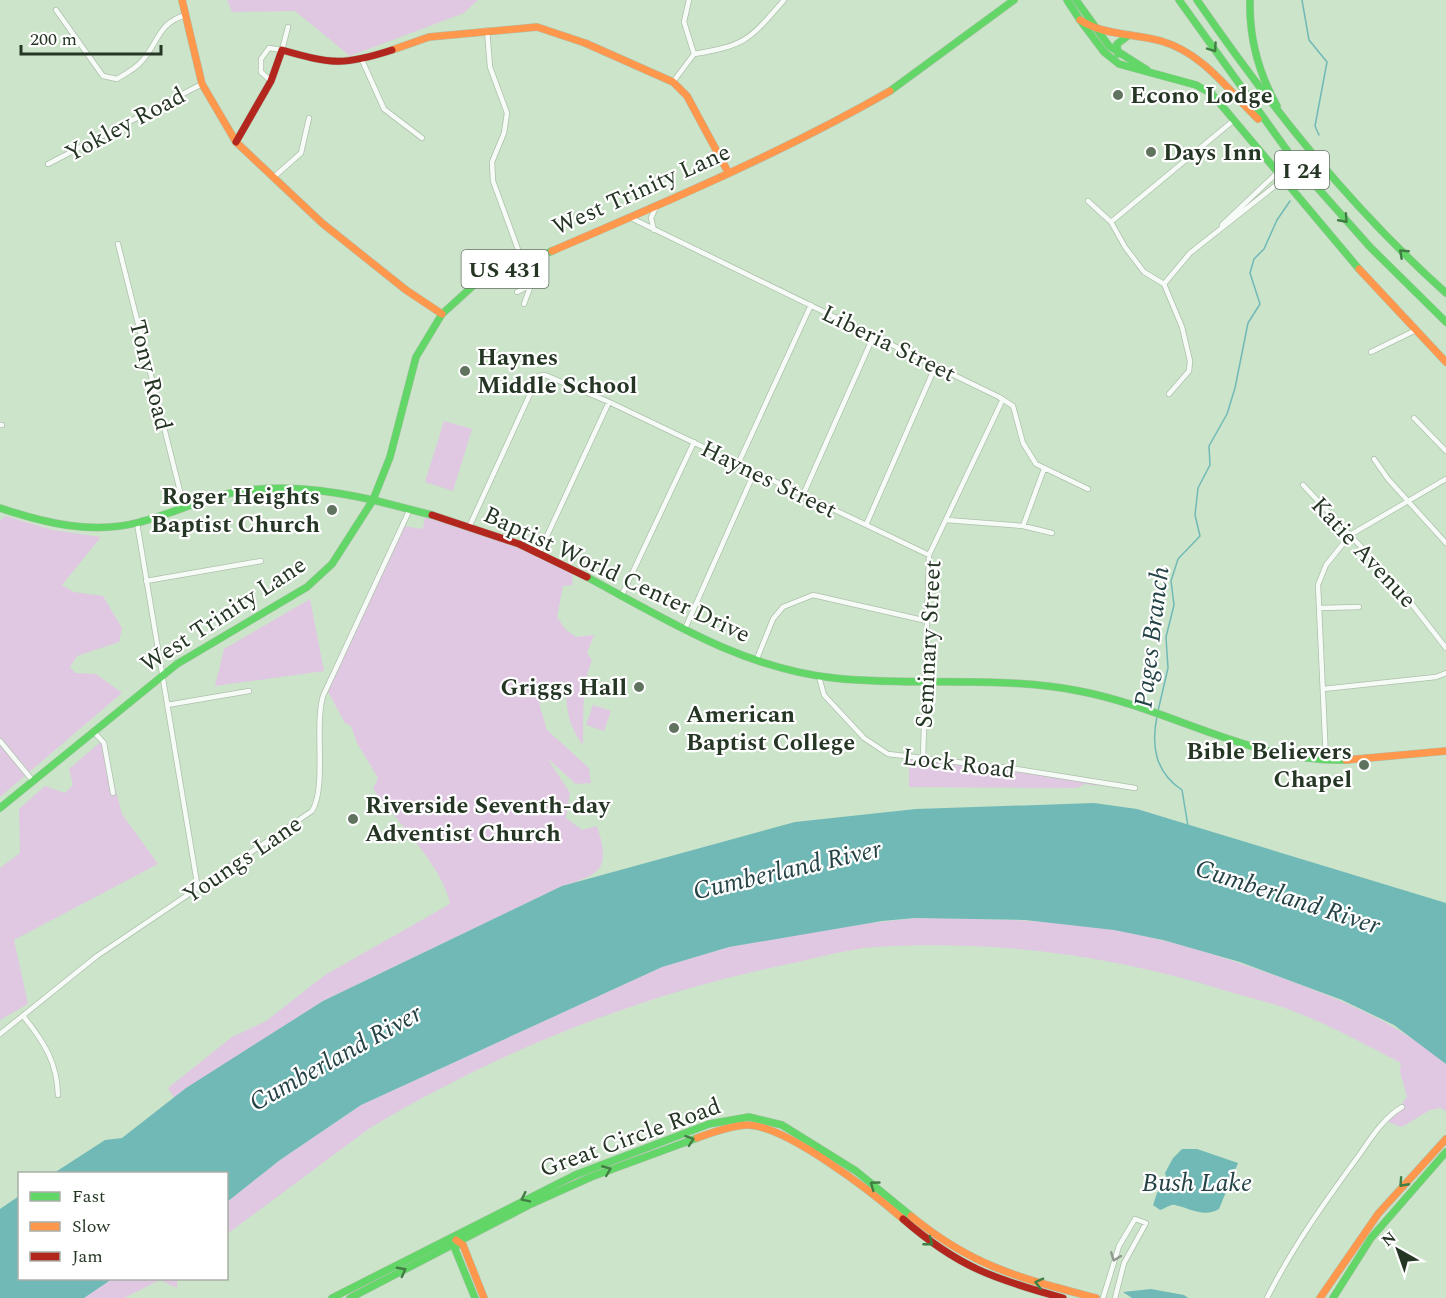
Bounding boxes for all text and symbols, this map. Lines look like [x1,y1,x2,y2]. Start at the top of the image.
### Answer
scale bar [21,18,160,56]
text: 200 m [30,26,77,53]
one-way arrow [1206,41,1217,52]
street label: Yokley Road [59,78,192,172]
place label: Econo Lodge [1130,78,1273,114]
marker: Econo Lodge [1111,88,1125,102]
street label: West Trinity Lane [547,134,736,245]
place label: Days Inn [1163,135,1262,171]
marker: Days Inn [1144,145,1158,159]
road number: I 24 [1275,151,1329,189]
one-way arrow [1337,212,1348,223]
one-way arrow [1399,249,1410,260]
road number: US 431 [462,250,548,288]
street label: Liberia Street [815,296,962,392]
street label: Tony Road [119,316,181,435]
place label: Haynes Middle School [477,340,638,404]
marker: Haynes Middle School [458,364,472,378]
street label: Haynes Street [694,431,843,528]
place label: Roger Heights Baptist Church [151,479,320,543]
street label: Katie Avenue [1302,489,1425,617]
street label: Baptist World Center Drive [477,497,756,653]
marker: Roger Heights Baptist Church [325,503,339,517]
street label: West Trinity Lane [133,548,314,682]
street label: Seminary Street [907,559,951,729]
water label: Pages Branch [1123,564,1181,710]
place label: Griggs Hall [500,670,627,706]
marker: Griggs Hall [632,680,646,694]
place label: American Baptist College [686,697,855,761]
marker: American Baptist College [667,721,681,735]
place label: Bible Believers Chapel [1186,734,1352,798]
street label: Lock Road [900,739,1017,789]
marker: Bible Believers Chapel [1357,758,1371,772]
place label: Riverside Seventh-day Adventist Church [365,788,611,852]
street label: Youngs Lane [175,806,310,913]
marker: Riverside Seventh-day Adventist Church [346,812,360,826]
water label: Cumberland River [689,829,886,911]
water label: Cumberland River [1190,848,1386,946]
water label: Cumberland River [242,993,430,1122]
street label: Great Circle Road [535,1088,726,1187]
one-way arrow [684,1134,695,1147]
water label: Bush Lake [1142,1163,1252,1203]
one-way arrow [600,1165,611,1177]
legend [18,1172,228,1280]
one-way arrow [1399,1176,1410,1187]
one-way arrow [870,1181,881,1192]
text: Fast [72,1183,105,1210]
one-way arrow [520,1191,531,1202]
text: Slow [72,1213,111,1240]
north arrow [1368,1220,1428,1280]
text: N [1376,1226,1402,1253]
one-way arrow [923,1235,934,1246]
text: Jam [72,1243,103,1270]
one-way arrow [1109,1251,1122,1262]
one-way arrow [395,1267,406,1278]
one-way arrow [1035,1278,1045,1291]

